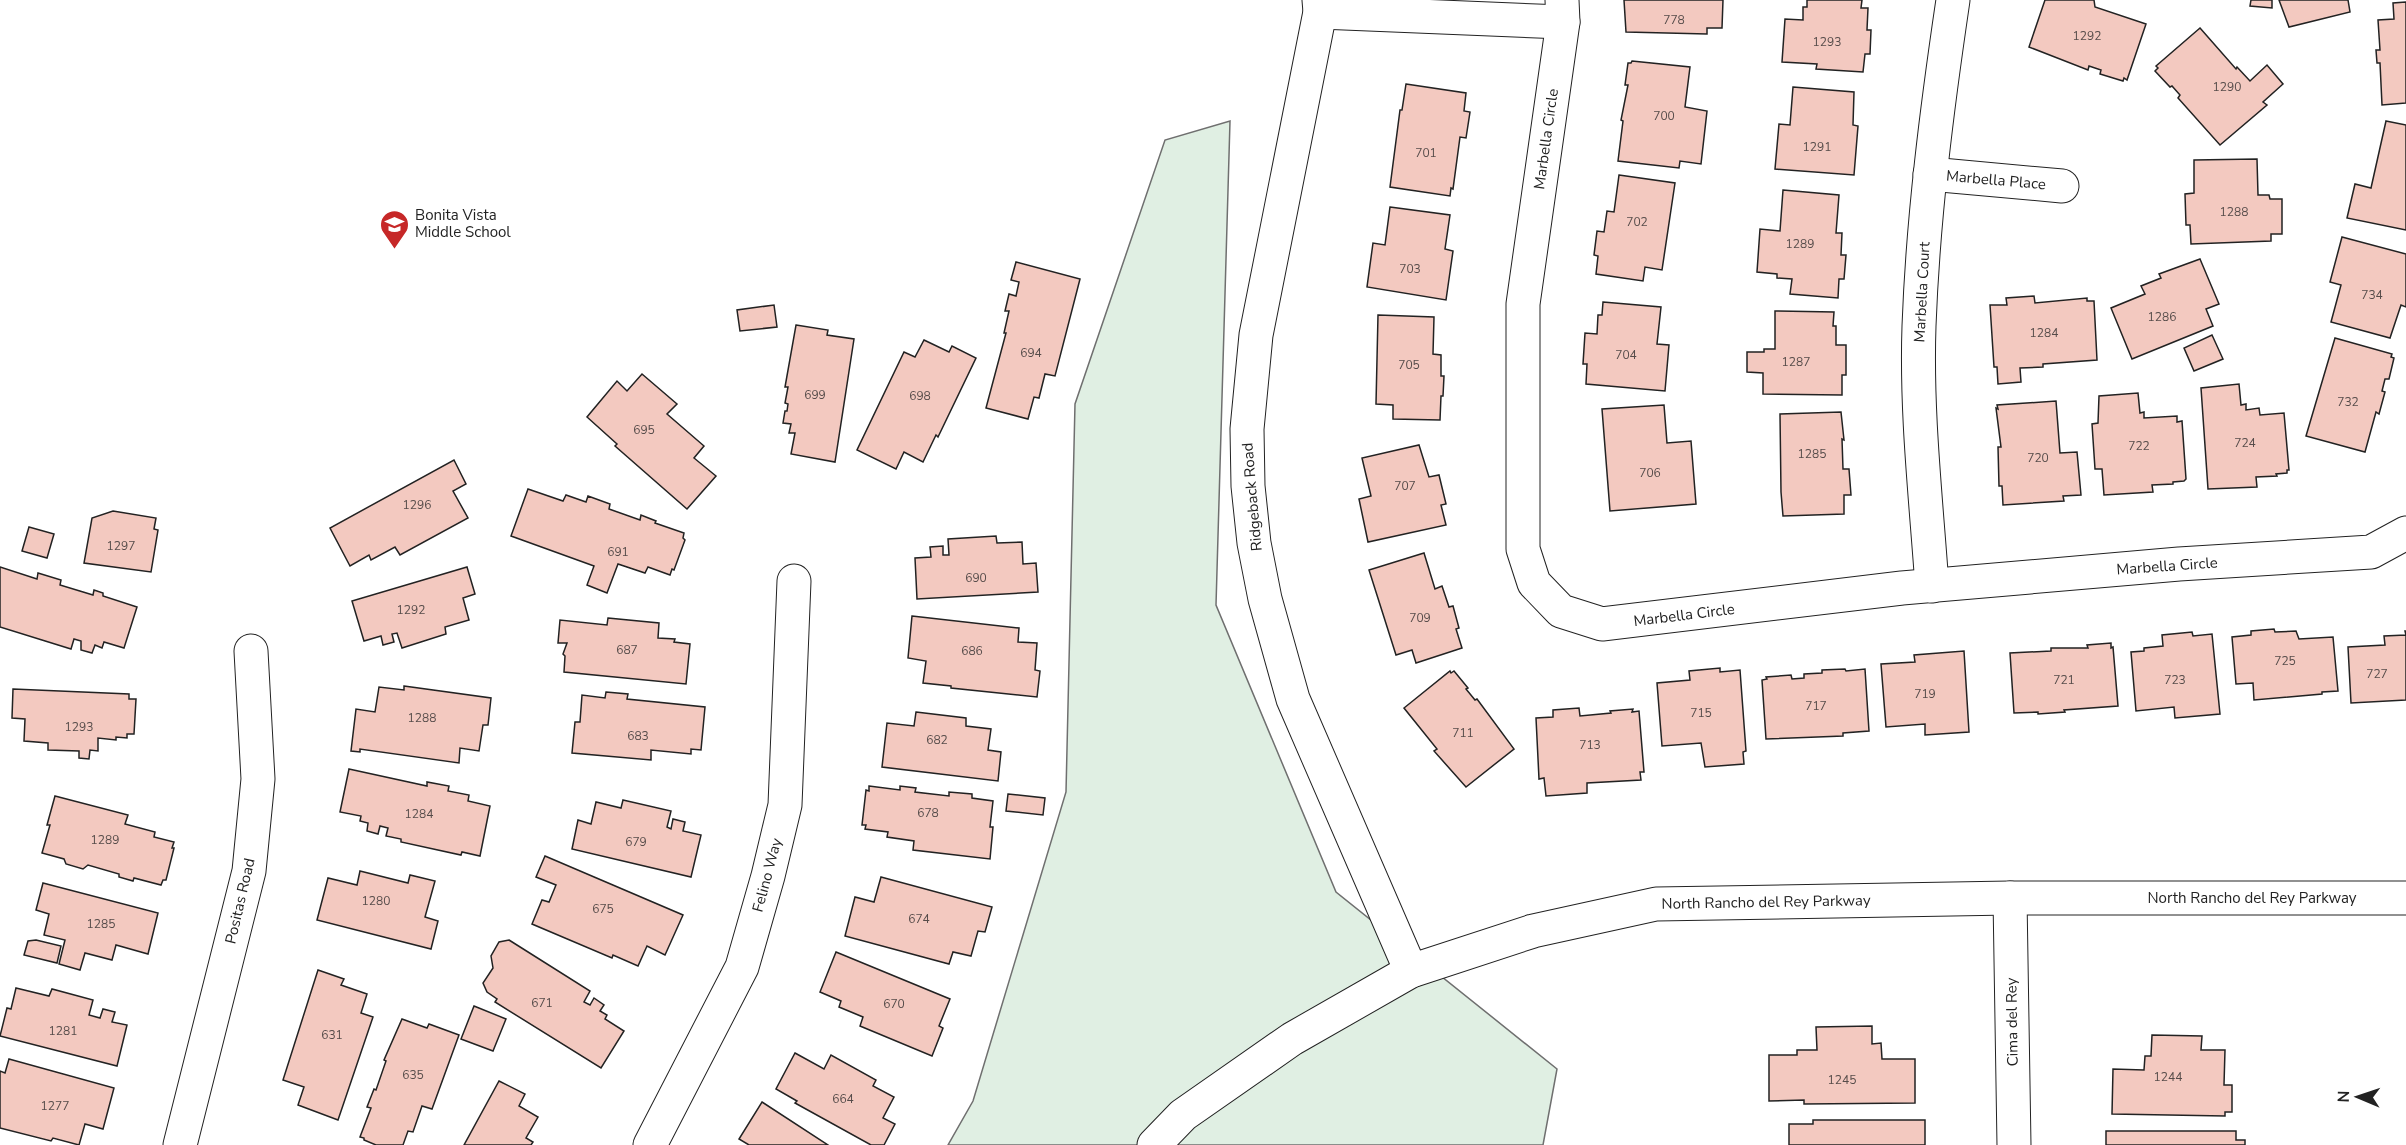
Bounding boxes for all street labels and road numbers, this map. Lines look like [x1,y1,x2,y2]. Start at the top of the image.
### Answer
street label: Marbella Circle [1529,87,1563,191]
street label: Marbella Place [1945,166,2047,194]
street label: Marbella Court [1909,240,1935,343]
street label: Ridgeback Road [1237,442,1267,552]
street label: Marbella Circle [2116,552,2218,580]
street label: Marbella Circle [1632,599,1736,631]
street label: Felino Way [748,836,787,914]
street label: Positas Road [220,856,260,946]
street label: North Rancho del Rey Parkway [2147,888,2357,908]
street label: North Rancho del Rey Parkway [1661,890,1871,914]
street label: Cima del Rey [2001,977,2023,1067]

